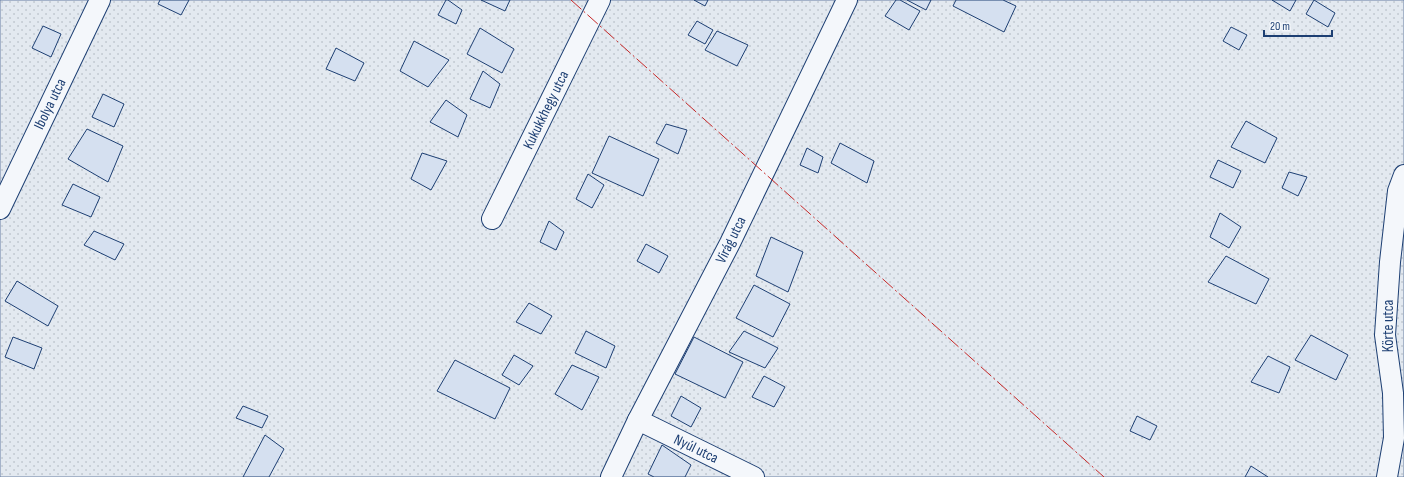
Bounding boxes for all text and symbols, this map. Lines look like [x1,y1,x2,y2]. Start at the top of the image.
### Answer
scale bar [1264,12,1332,38]
text: 20 m [1270,19,1290,34]
street label: Kukukkhegy utca [519,67,573,152]
street label: Ibolya utca [30,75,71,133]
street label: Virág utca [711,213,751,267]
street label: Körte utca [1379,300,1398,352]
street label: Nyúl utca [671,430,722,468]

